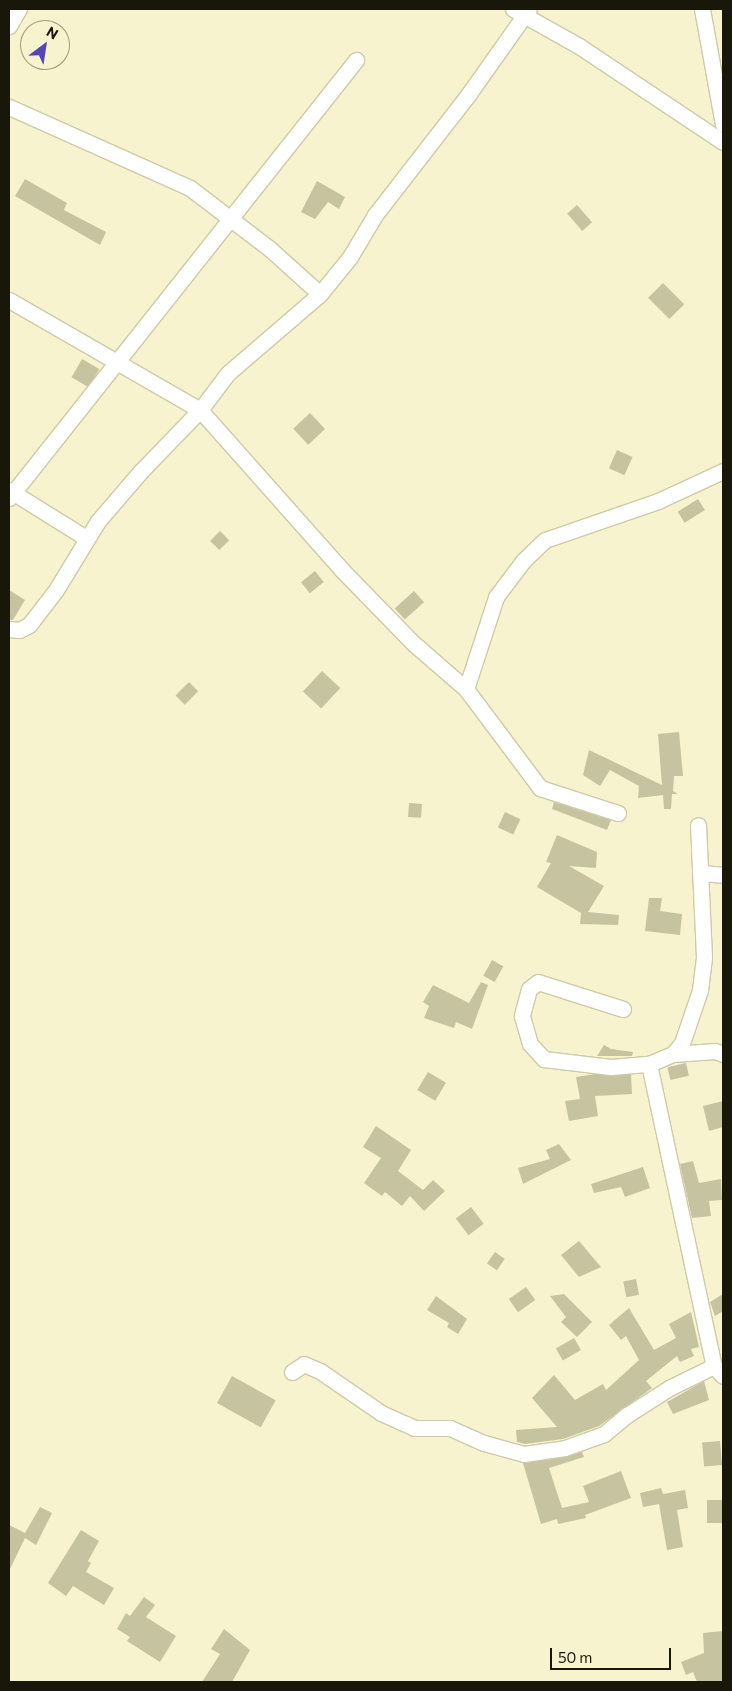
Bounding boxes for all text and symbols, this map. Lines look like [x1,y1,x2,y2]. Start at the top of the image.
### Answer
north arrow [20,20,70,70]
text: N [44,23,61,43]
scale bar [552,1638,673,1670]
text: 50 m [558,1648,592,1666]

